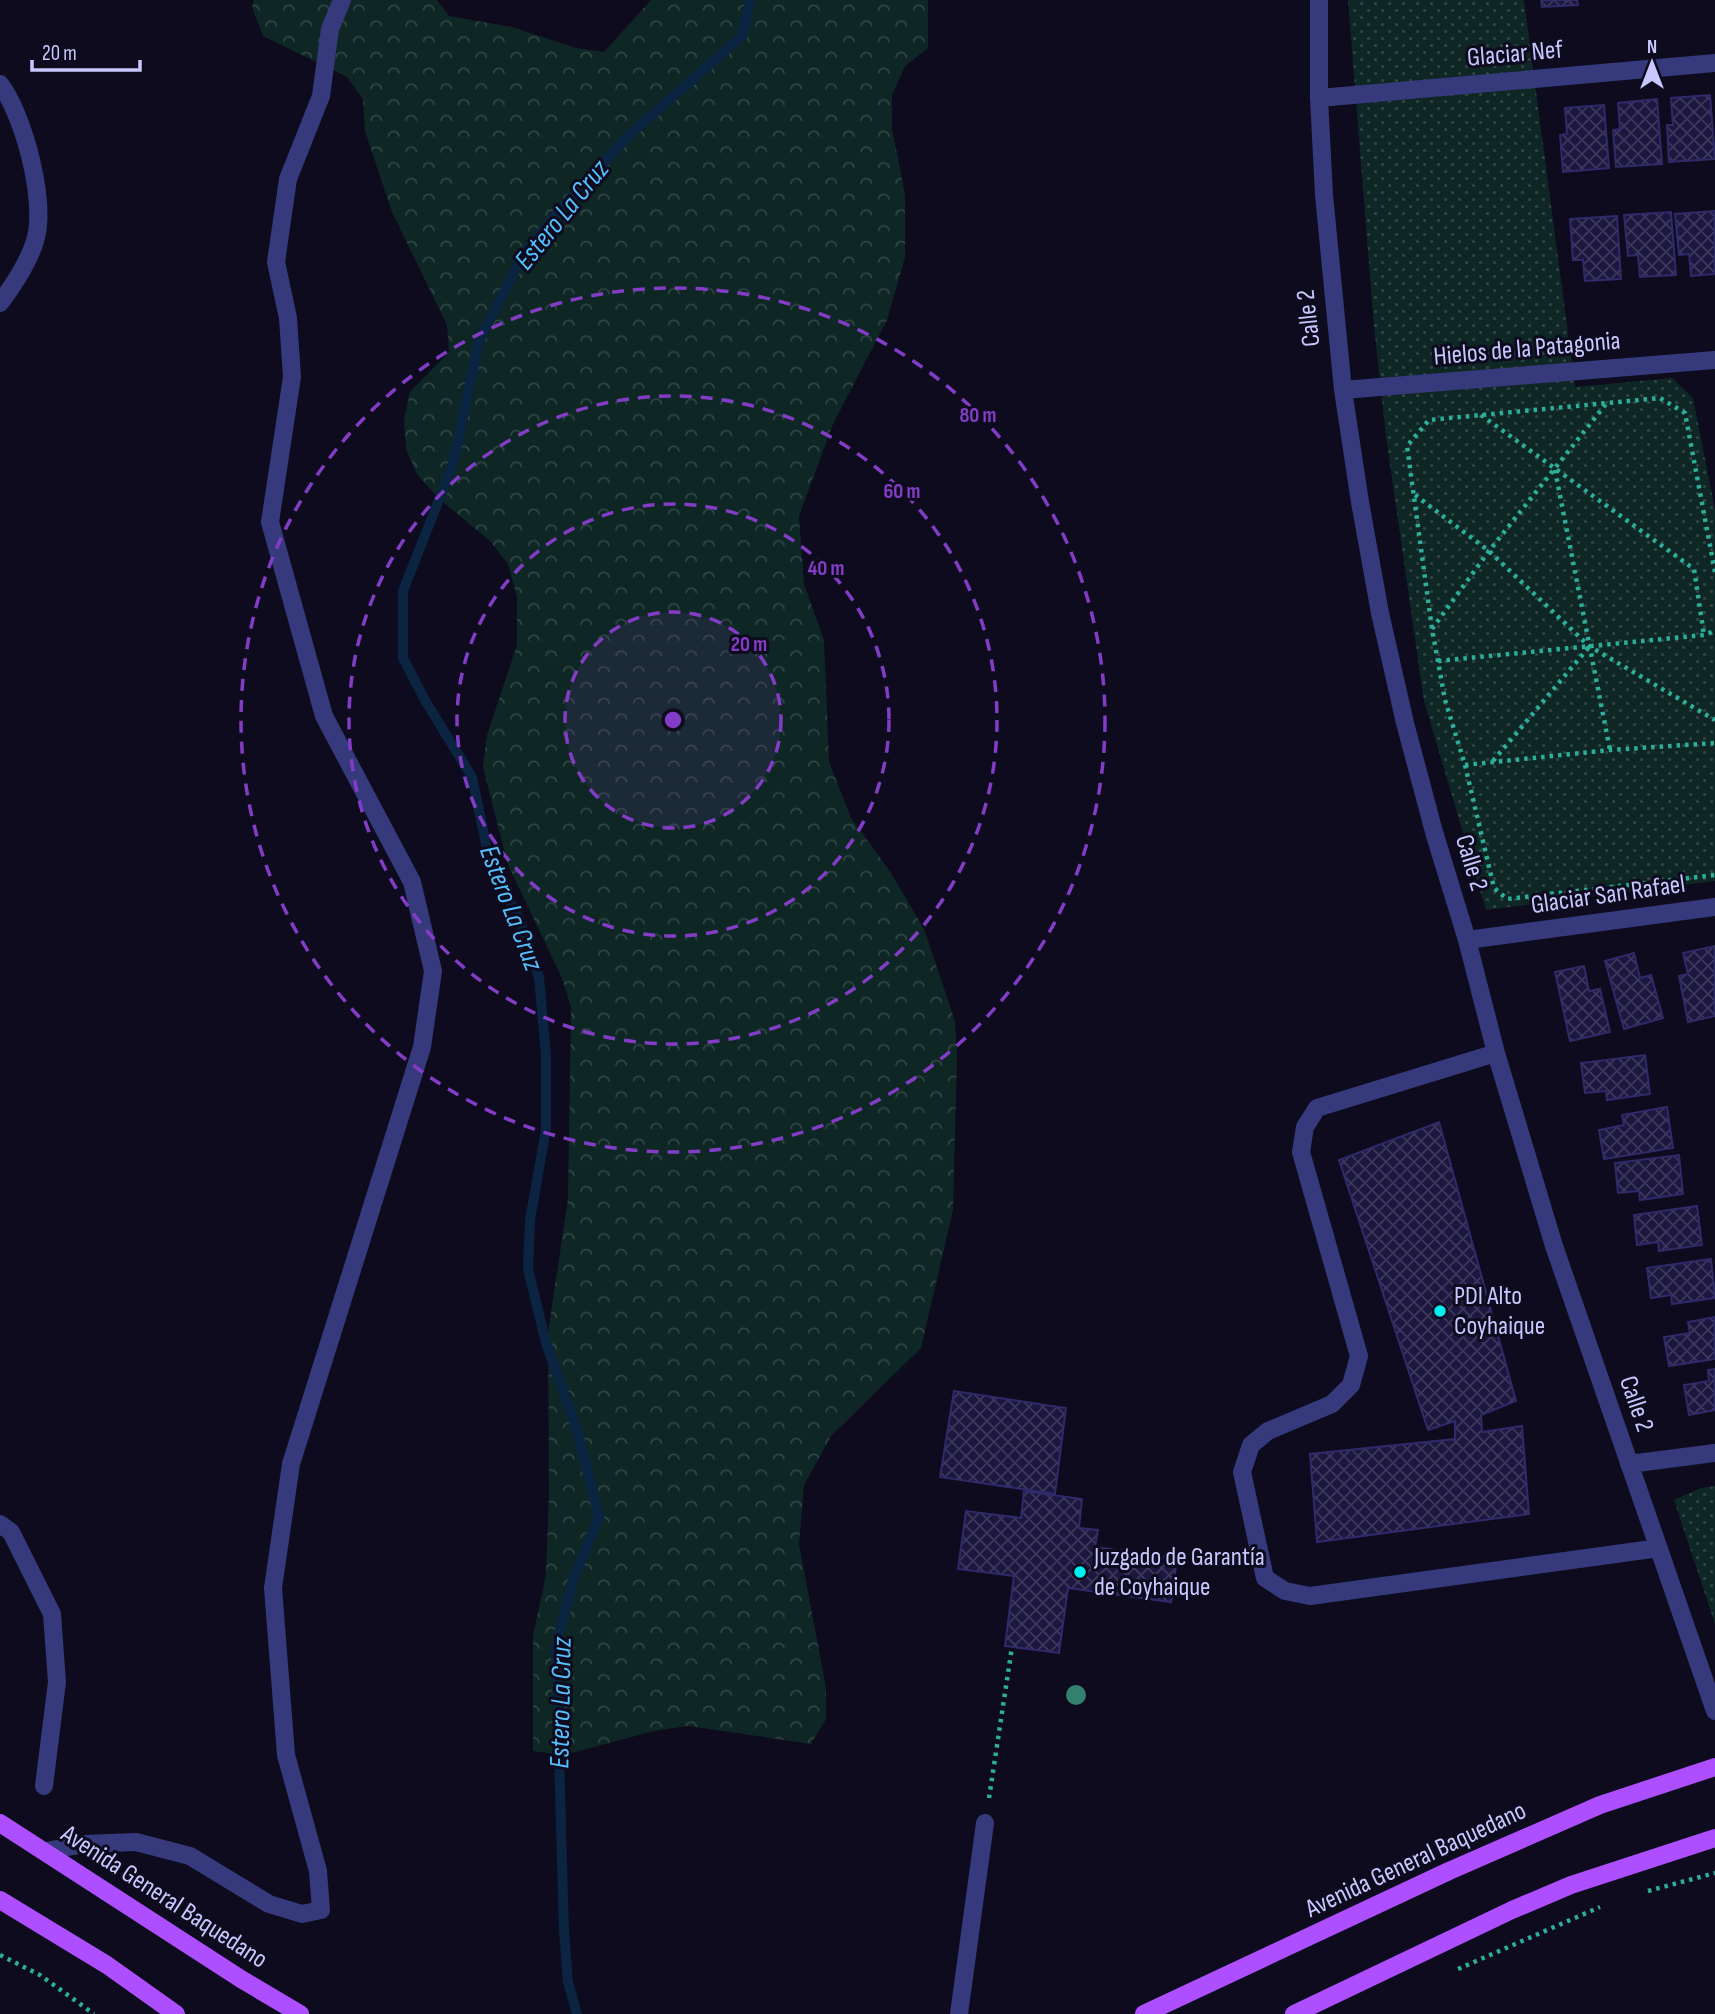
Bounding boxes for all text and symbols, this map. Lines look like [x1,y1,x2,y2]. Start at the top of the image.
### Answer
scale bar [32,28,140,72]
north arrow [1617,28,1687,98]
street label: Glaciar Nef [1466,34,1565,74]
text: N [1647,36,1657,59]
text: 20 m [42,41,77,66]
water label: Estero La Cruz [508,153,617,276]
street label: Calle 2 [1291,288,1327,348]
street label: Hielos de la Patagonia [1432,325,1622,373]
text: 80 m [959,403,997,428]
text: 60 m [883,479,921,504]
text: 40 m [808,556,844,581]
text: 20 m [731,632,767,657]
centre of rings [661,708,685,732]
street label: Calle 2 [1448,831,1494,895]
water label: Estero La Cruz [472,841,550,976]
street label: Glaciar San Rafael [1529,869,1687,921]
place label: PDI Alto Coyhaique [1454,1281,1545,1342]
marker: PDI Alto Coyhaique [1432,1303,1448,1319]
street label: Calle 2 [1612,1372,1660,1436]
place label: Juzgado de Garantía de Coyhaique [1093,1542,1265,1603]
marker: Juzgado de Garantía de Coyhaique [1072,1564,1088,1580]
water label: Estero La Cruz [543,1636,579,1769]
street label: Avenida General Baquedano [1300,1795,1531,1925]
street label: Avenida General Baquedano [54,1818,273,1975]

